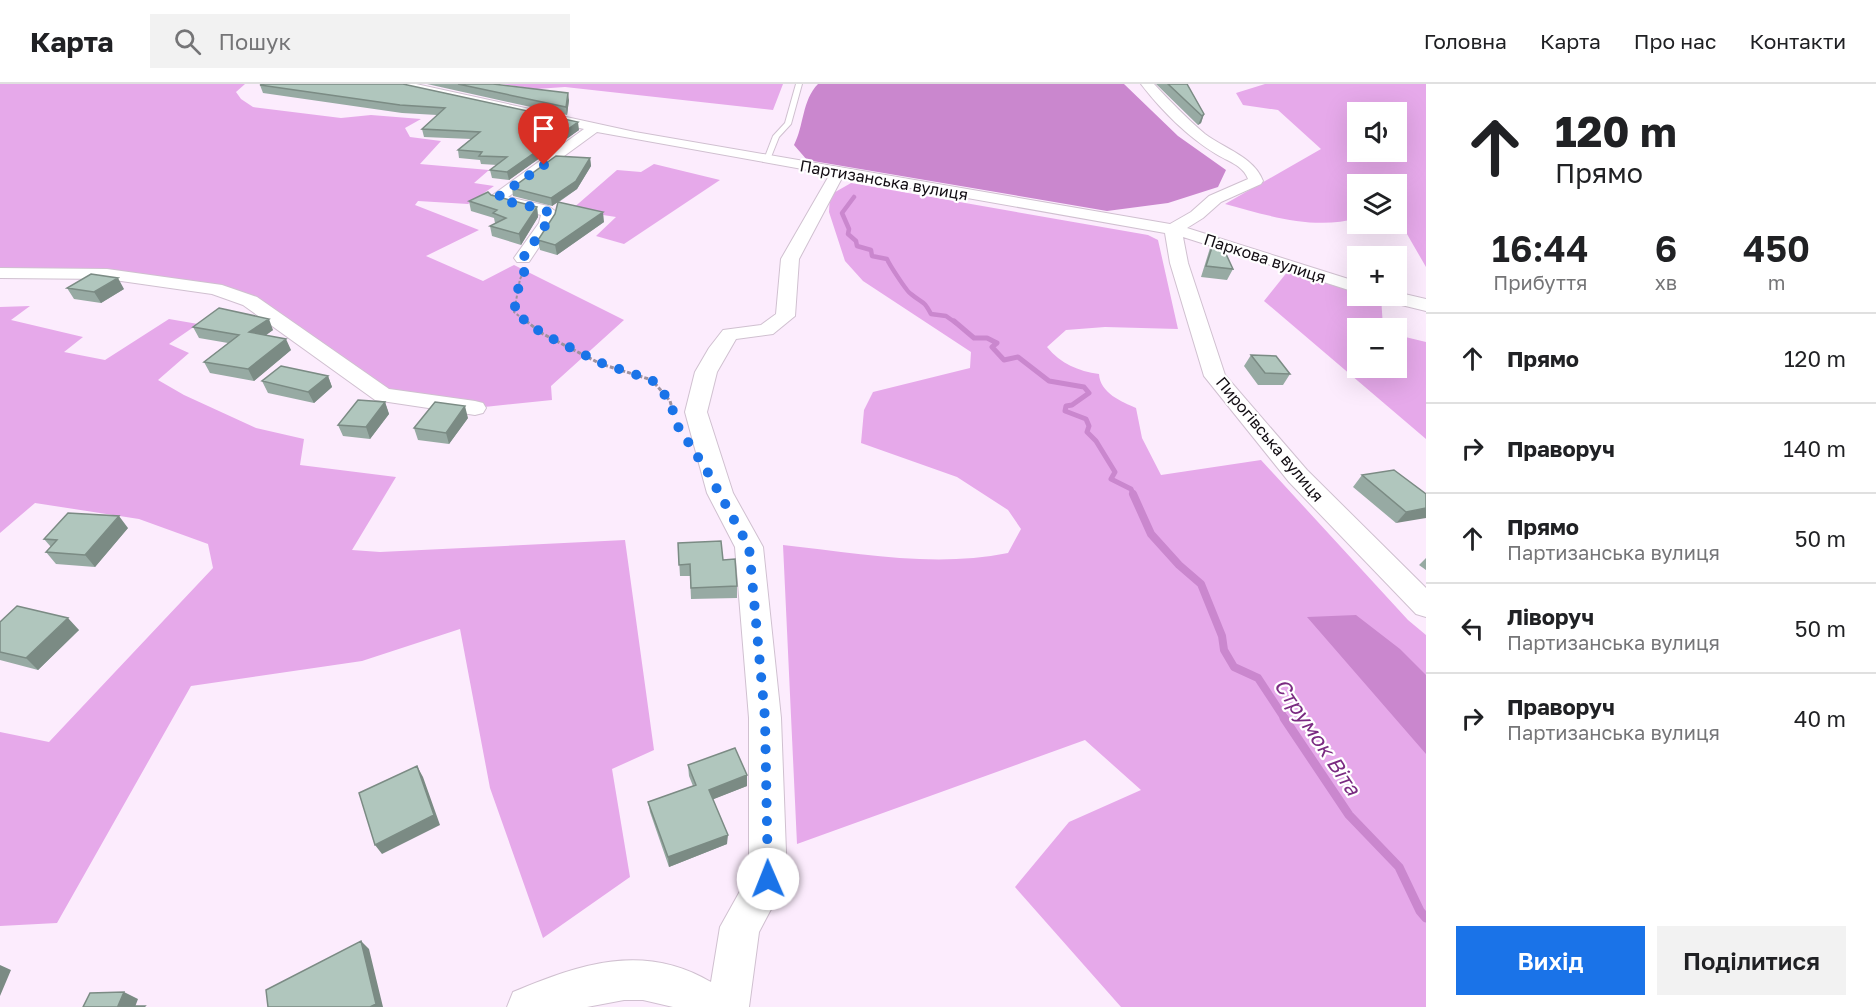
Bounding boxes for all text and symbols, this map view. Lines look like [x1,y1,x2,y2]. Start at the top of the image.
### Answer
search box [150,14,570,68]
text: Карта [30,25,114,58]
icon: search [171,25,204,58]
text: Пошук [219,28,291,55]
text: Головна [1424,28,1507,54]
text: Карта [1540,28,1601,54]
text: Про нас [1634,28,1716,54]
text: Контакти [1749,28,1846,54]
map controls [1347,102,1407,378]
button: sound [1347,102,1407,162]
pin [518,103,569,165]
text: 120 m [1555,106,1677,156]
icon: ahead [1456,108,1534,186]
icon: arrive [527,112,560,145]
street label: Партизанська вулиця [798,155,970,205]
text: Прямо [1555,157,1643,189]
button: layers [1347,174,1407,234]
text: 16:44 [1492,227,1589,270]
text: 6 [1655,227,1677,270]
text: 450 [1743,227,1810,270]
street label: Паркова вулиця [1201,229,1329,287]
button: + [1347,246,1407,306]
text: Прибуття [1493,270,1587,294]
text: хв [1655,270,1677,294]
text: m [1768,270,1785,294]
button: − [1347,318,1407,378]
icon: ahead [1456,342,1489,375]
text: Прямо [1507,345,1579,372]
text: 120 m [1784,345,1846,372]
street label: Пирогівська вулиця [1212,373,1328,505]
icon: right [1456,432,1489,465]
text: Праворуч [1507,435,1615,462]
text: 140 m [1783,435,1846,462]
text: Прямо [1507,513,1579,540]
icon: ahead [1456,522,1489,555]
text: 50 m [1795,525,1846,552]
text: Партизанська вулиця [1507,540,1720,564]
text: Ліворуч [1507,603,1594,630]
icon: left [1456,612,1489,645]
text: 50 m [1795,615,1846,642]
text: Партизанська вулиця [1507,630,1720,654]
water label: Струмок Віта [1269,673,1367,801]
text: Праворуч [1507,693,1615,720]
icon: right [1456,702,1489,735]
text: 40 m [1794,705,1846,732]
text: Партизанська вулиця [1507,720,1720,744]
position arrow [736,847,800,911]
button: Вихід [1456,926,1645,995]
button: Поділитися [1657,926,1846,995]

